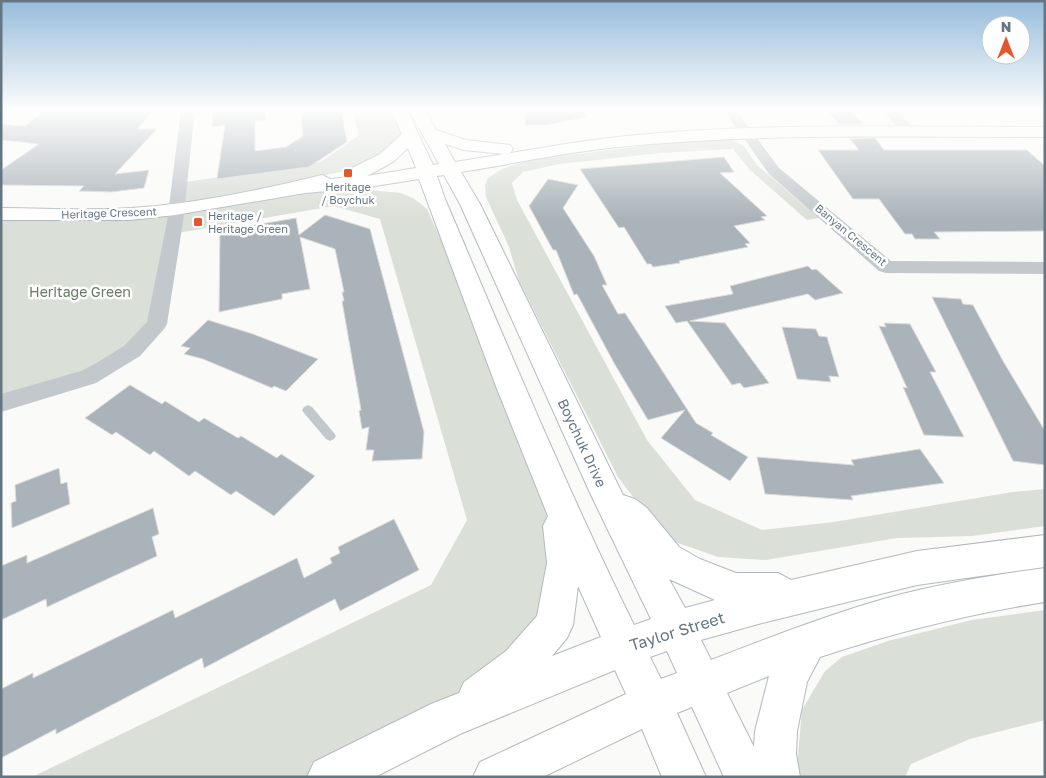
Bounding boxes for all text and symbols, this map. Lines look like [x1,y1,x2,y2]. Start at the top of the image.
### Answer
north arrow [981,15,1031,65]
text: N [1001,18,1011,35]
marker: Heritage / Boychuk [342,167,354,179]
place label: Heritage / Boychuk [321,180,375,206]
street label: Banyan Crescent [813,201,890,268]
street label: Heritage Crescent [61,204,157,221]
place label: Heritage / Heritage Green [208,209,288,235]
marker: Heritage / Heritage Green [192,216,204,228]
park label: Heritage Green [29,283,131,300]
street label: Boychuk Drive [554,396,610,490]
street label: Taylor Street [627,607,727,655]

